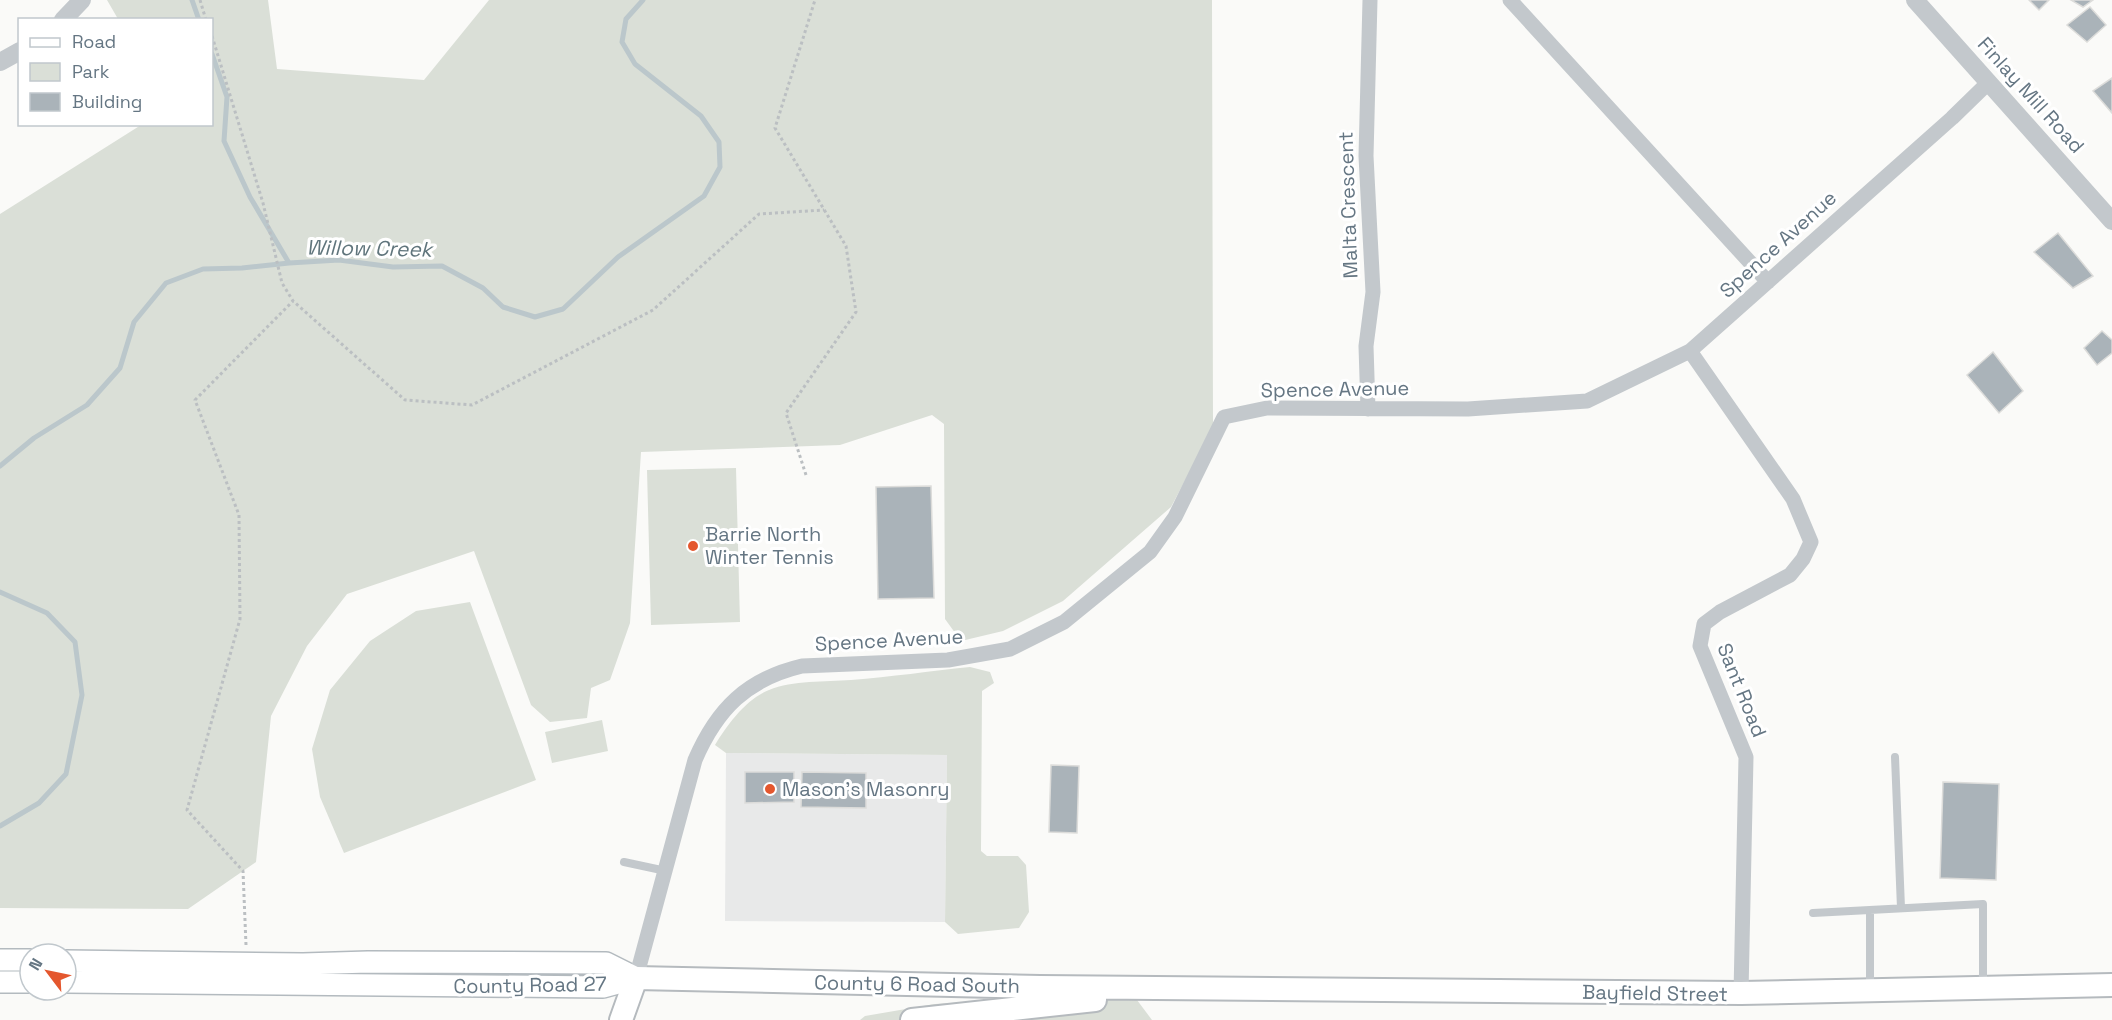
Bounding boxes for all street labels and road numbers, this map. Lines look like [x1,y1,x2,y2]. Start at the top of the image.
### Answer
street label: Finlay Mill Road [1972,31,2090,159]
street label: Malta Crescent [1332,131,1364,279]
street label: Spence Avenue [1714,185,1842,303]
street label: Spence Avenue [1261,375,1409,403]
street label: Spence Avenue [814,623,964,657]
street label: Sant Road [1711,639,1773,741]
street label: County 6 Road South [814,969,1020,999]
street label: County Road 27 [453,971,607,999]
street label: Bayfield Street [1582,979,1728,1007]

